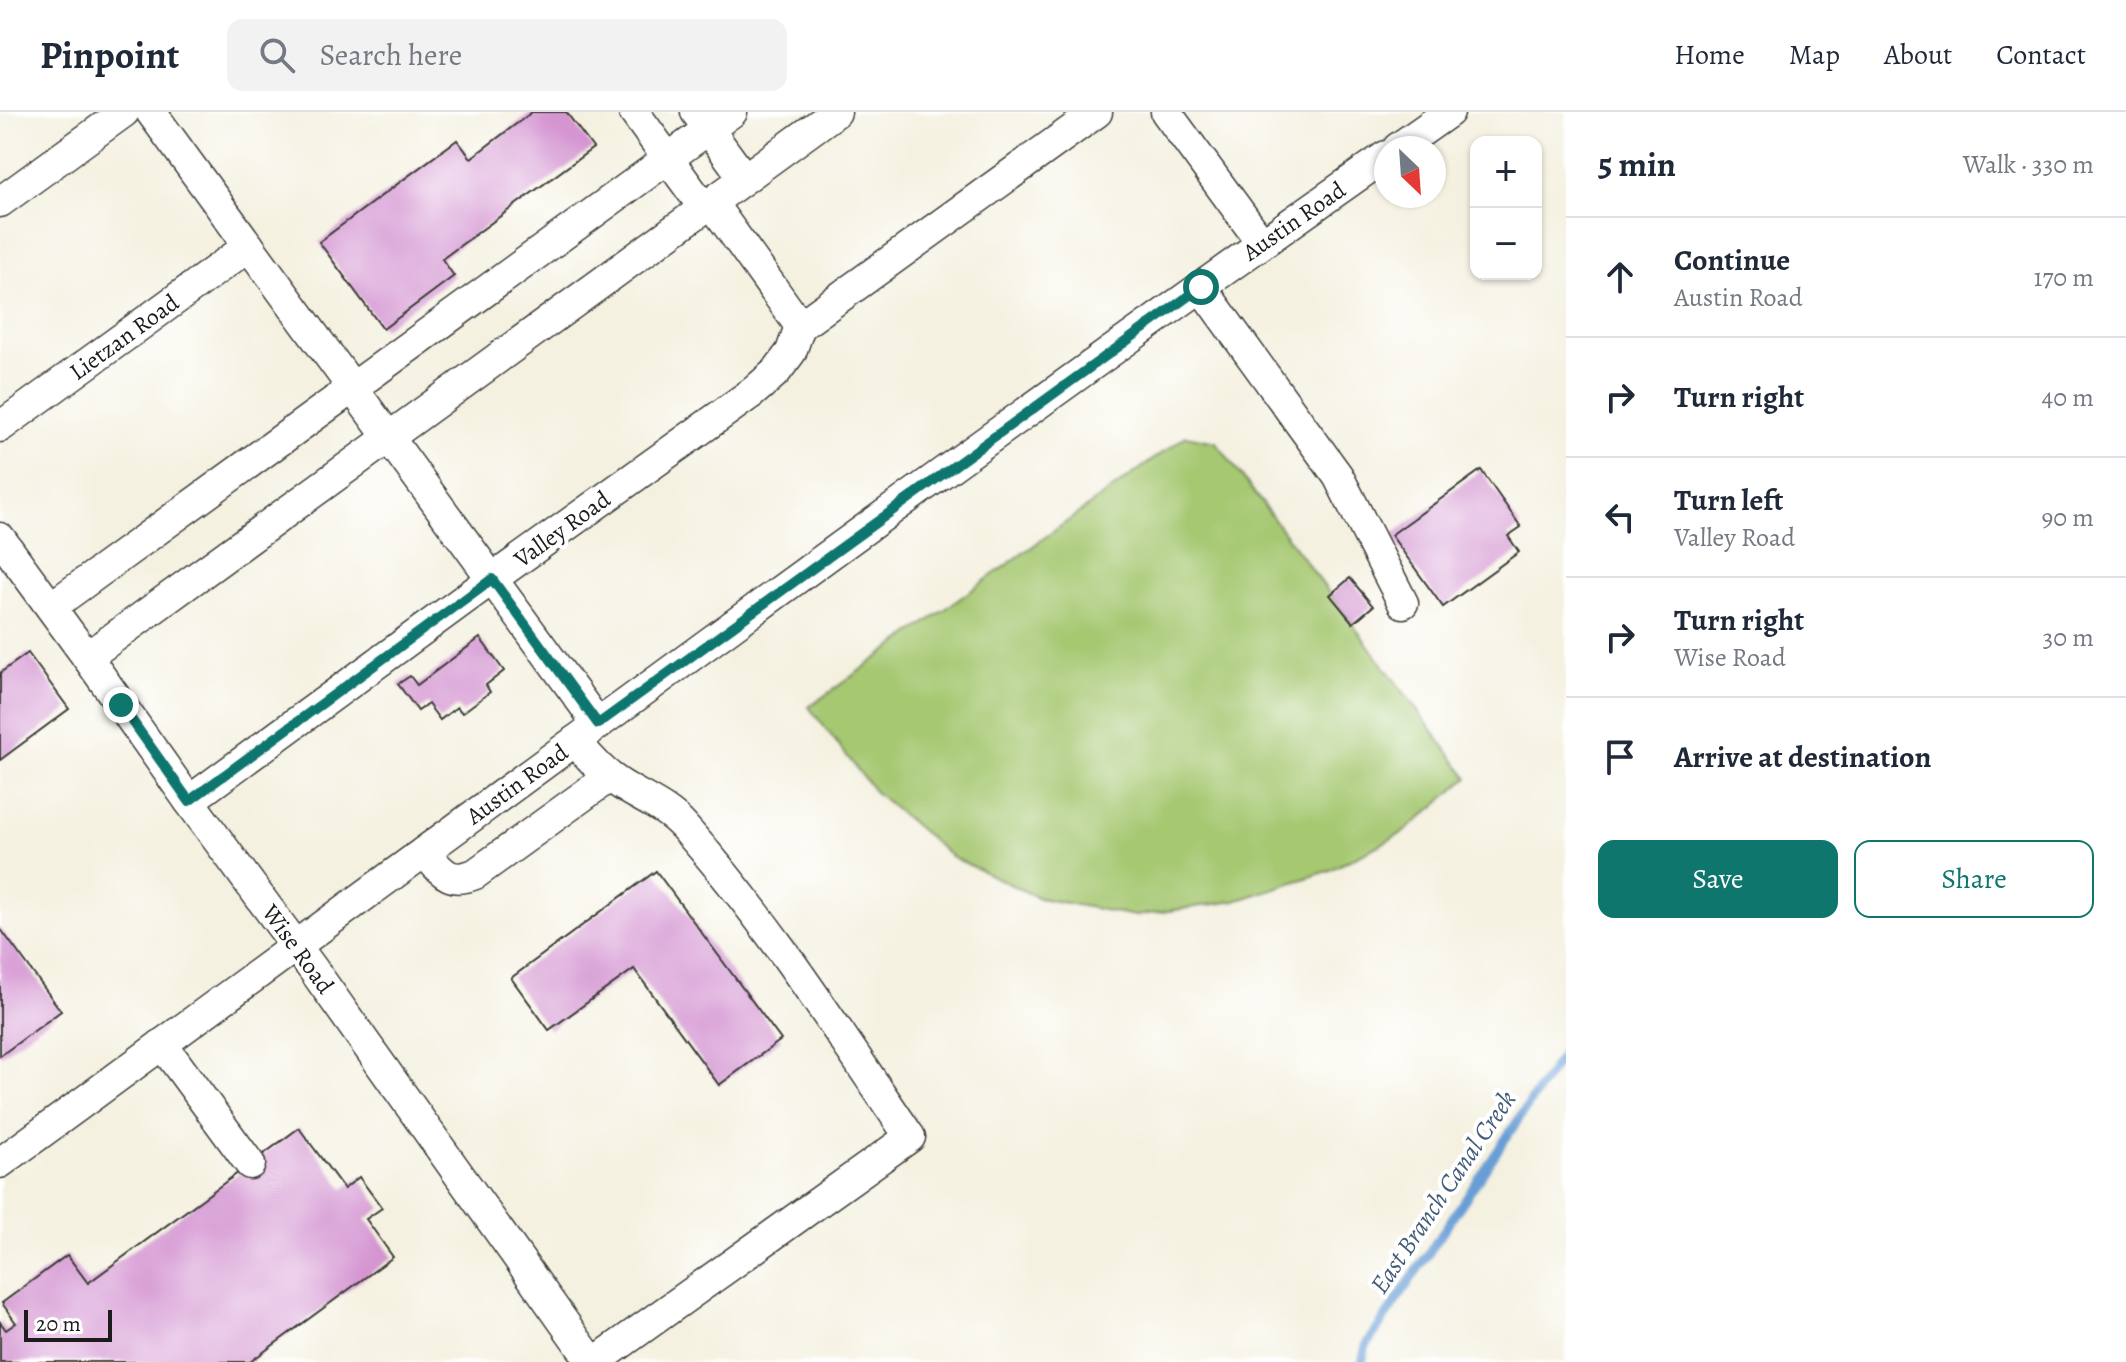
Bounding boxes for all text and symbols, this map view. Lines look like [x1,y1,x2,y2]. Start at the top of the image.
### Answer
search box [227,19,787,91]
text: Pinpoint [40,29,179,81]
icon: search [255,33,299,77]
text: Search here [319,35,462,75]
text: Home [1674,36,1745,74]
text: Map [1789,36,1840,74]
text: About [1884,36,1952,74]
text: Contact [1996,36,2086,74]
north arrow [1374,136,1446,208]
map controls [1470,136,1542,280]
button: + [1470,136,1542,208]
text: 5 min [1598,141,1676,188]
text: Walk · 330 m [1963,147,2094,182]
street label: Austin Road [1235,174,1352,269]
button: − [1470,208,1542,280]
text: Continue [1674,240,1790,280]
icon: ahead [1598,255,1642,299]
text: 170 m [2034,260,2094,295]
route start [1183,269,1219,305]
text: Austin Road [1674,280,1803,315]
street label: Lietzan Road [63,286,185,387]
icon: right [1598,375,1642,419]
text: Turn right [1674,377,1804,417]
text: 40 m [2042,380,2094,415]
text: Turn left [1674,480,1783,520]
street label: Valley Road [507,483,617,575]
icon: left [1598,495,1642,539]
text: 90 m [2042,500,2094,535]
text: Valley Road [1674,520,1795,555]
text: Turn right [1674,600,1804,640]
icon: right [1598,615,1642,659]
text: 30 m [2043,620,2094,655]
text: Wise Road [1674,640,1786,675]
route end [103,687,139,723]
icon: arrive [1598,735,1642,779]
street label: Austin Road [459,736,575,832]
text: Arrive at destination [1674,737,1931,777]
button: Save [1598,840,1838,918]
button: Share [1854,840,2094,918]
street label: Wise Road [254,897,341,1000]
water label: East Branch Canal Creek [1362,1084,1524,1300]
scale bar [24,1306,112,1342]
text: 20 m [36,1309,81,1339]

